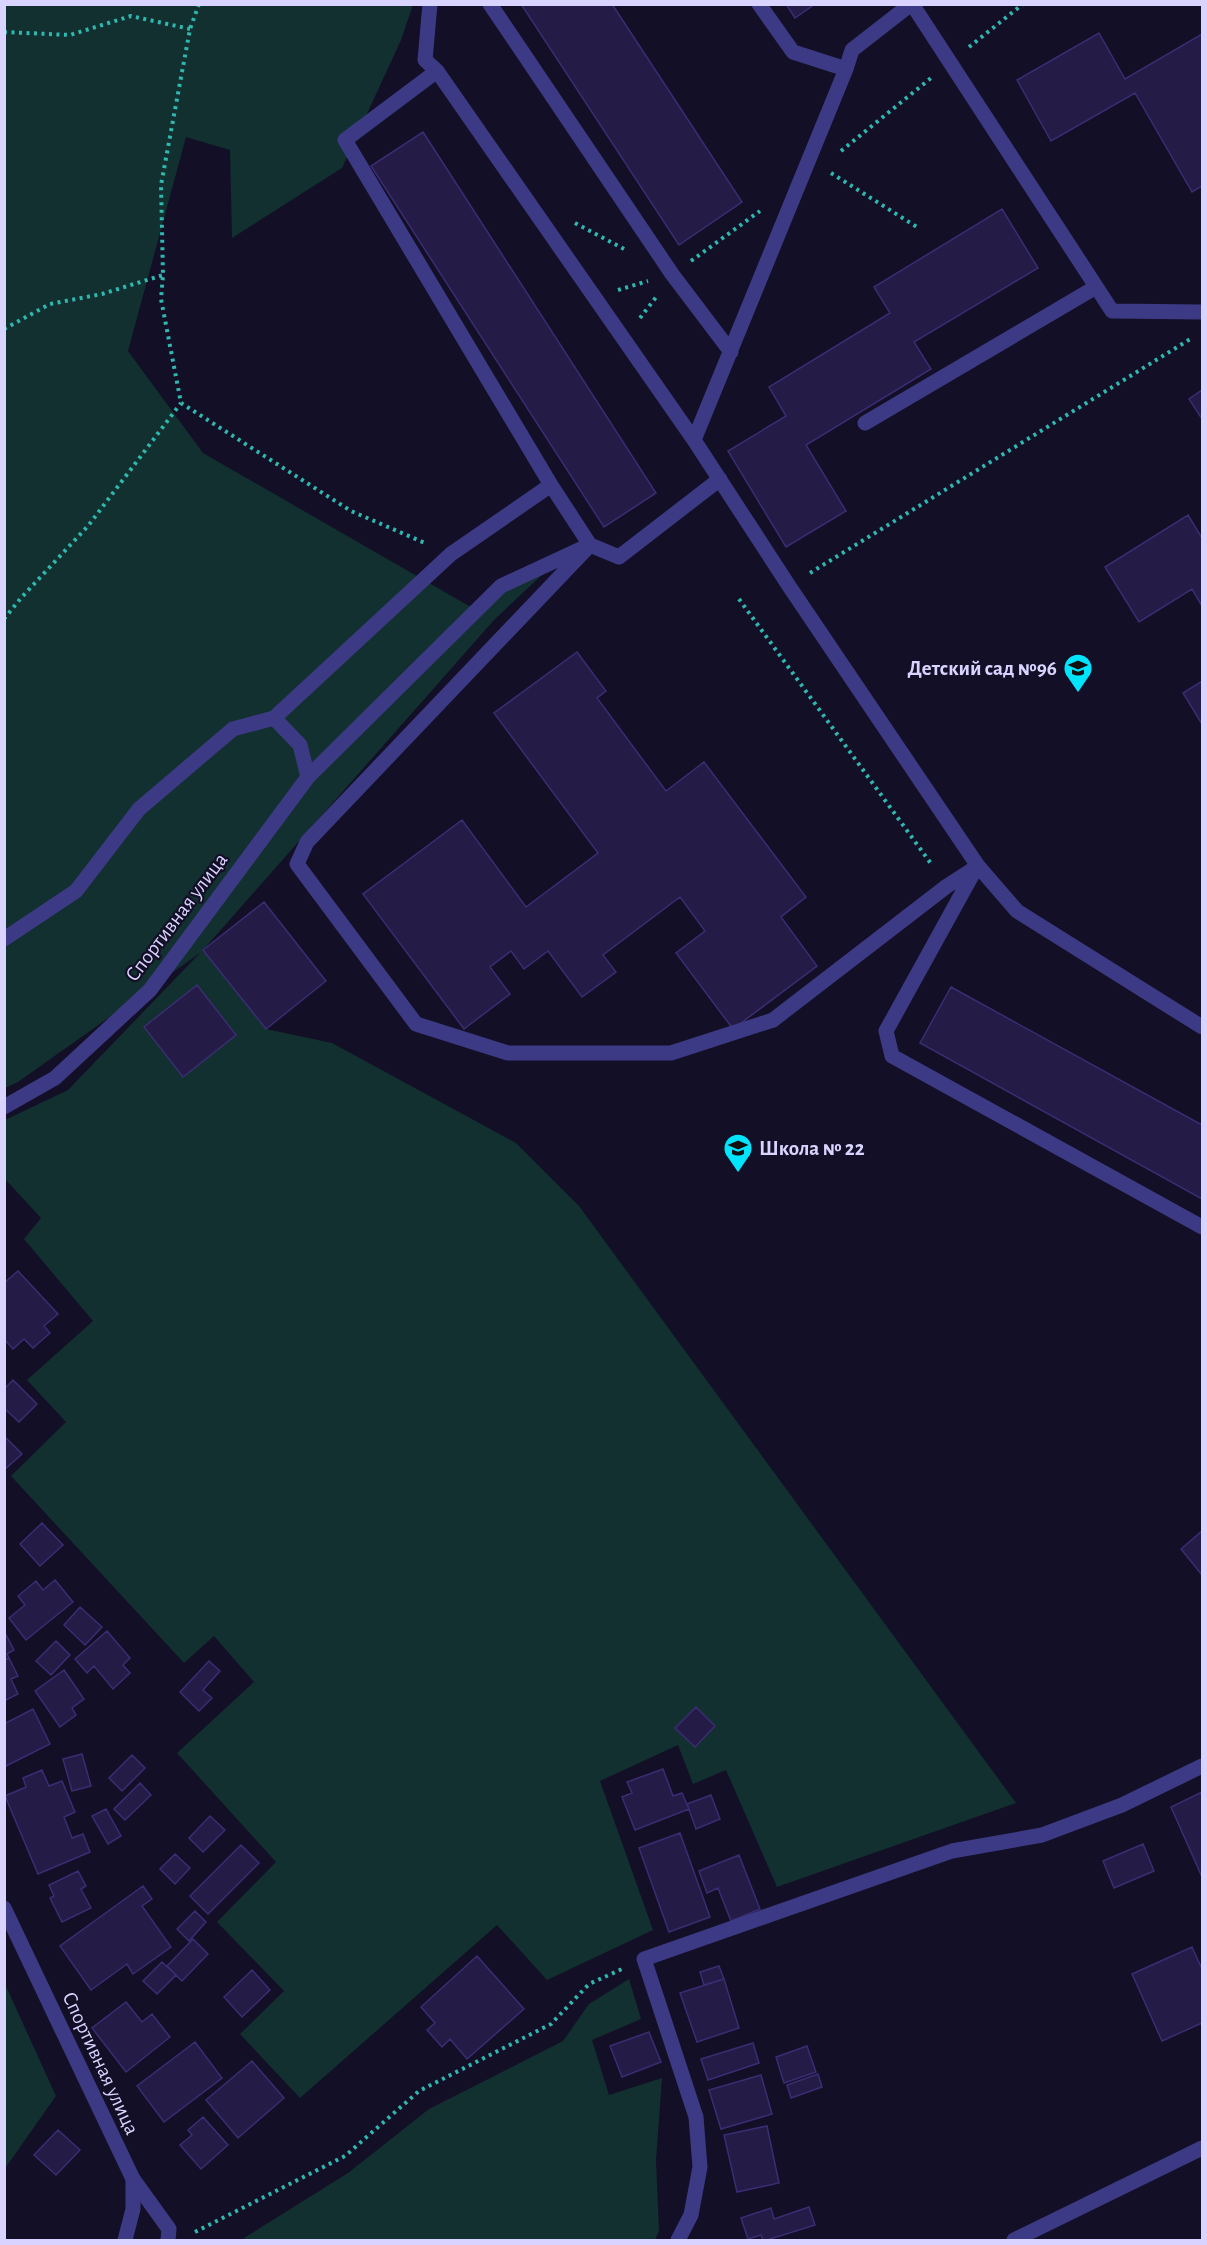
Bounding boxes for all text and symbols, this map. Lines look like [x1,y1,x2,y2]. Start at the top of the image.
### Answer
school or university icon: Детский сад №96 [1062,652,1094,694]
place label: Детский сад №96 [907,658,1057,679]
street label: Спортивная улица [121,849,232,985]
school or university icon: Школа № 22 [722,1132,754,1174]
place label: Школа № 22 [759,1138,865,1159]
street label: Спортивная улица [58,1989,143,2138]

